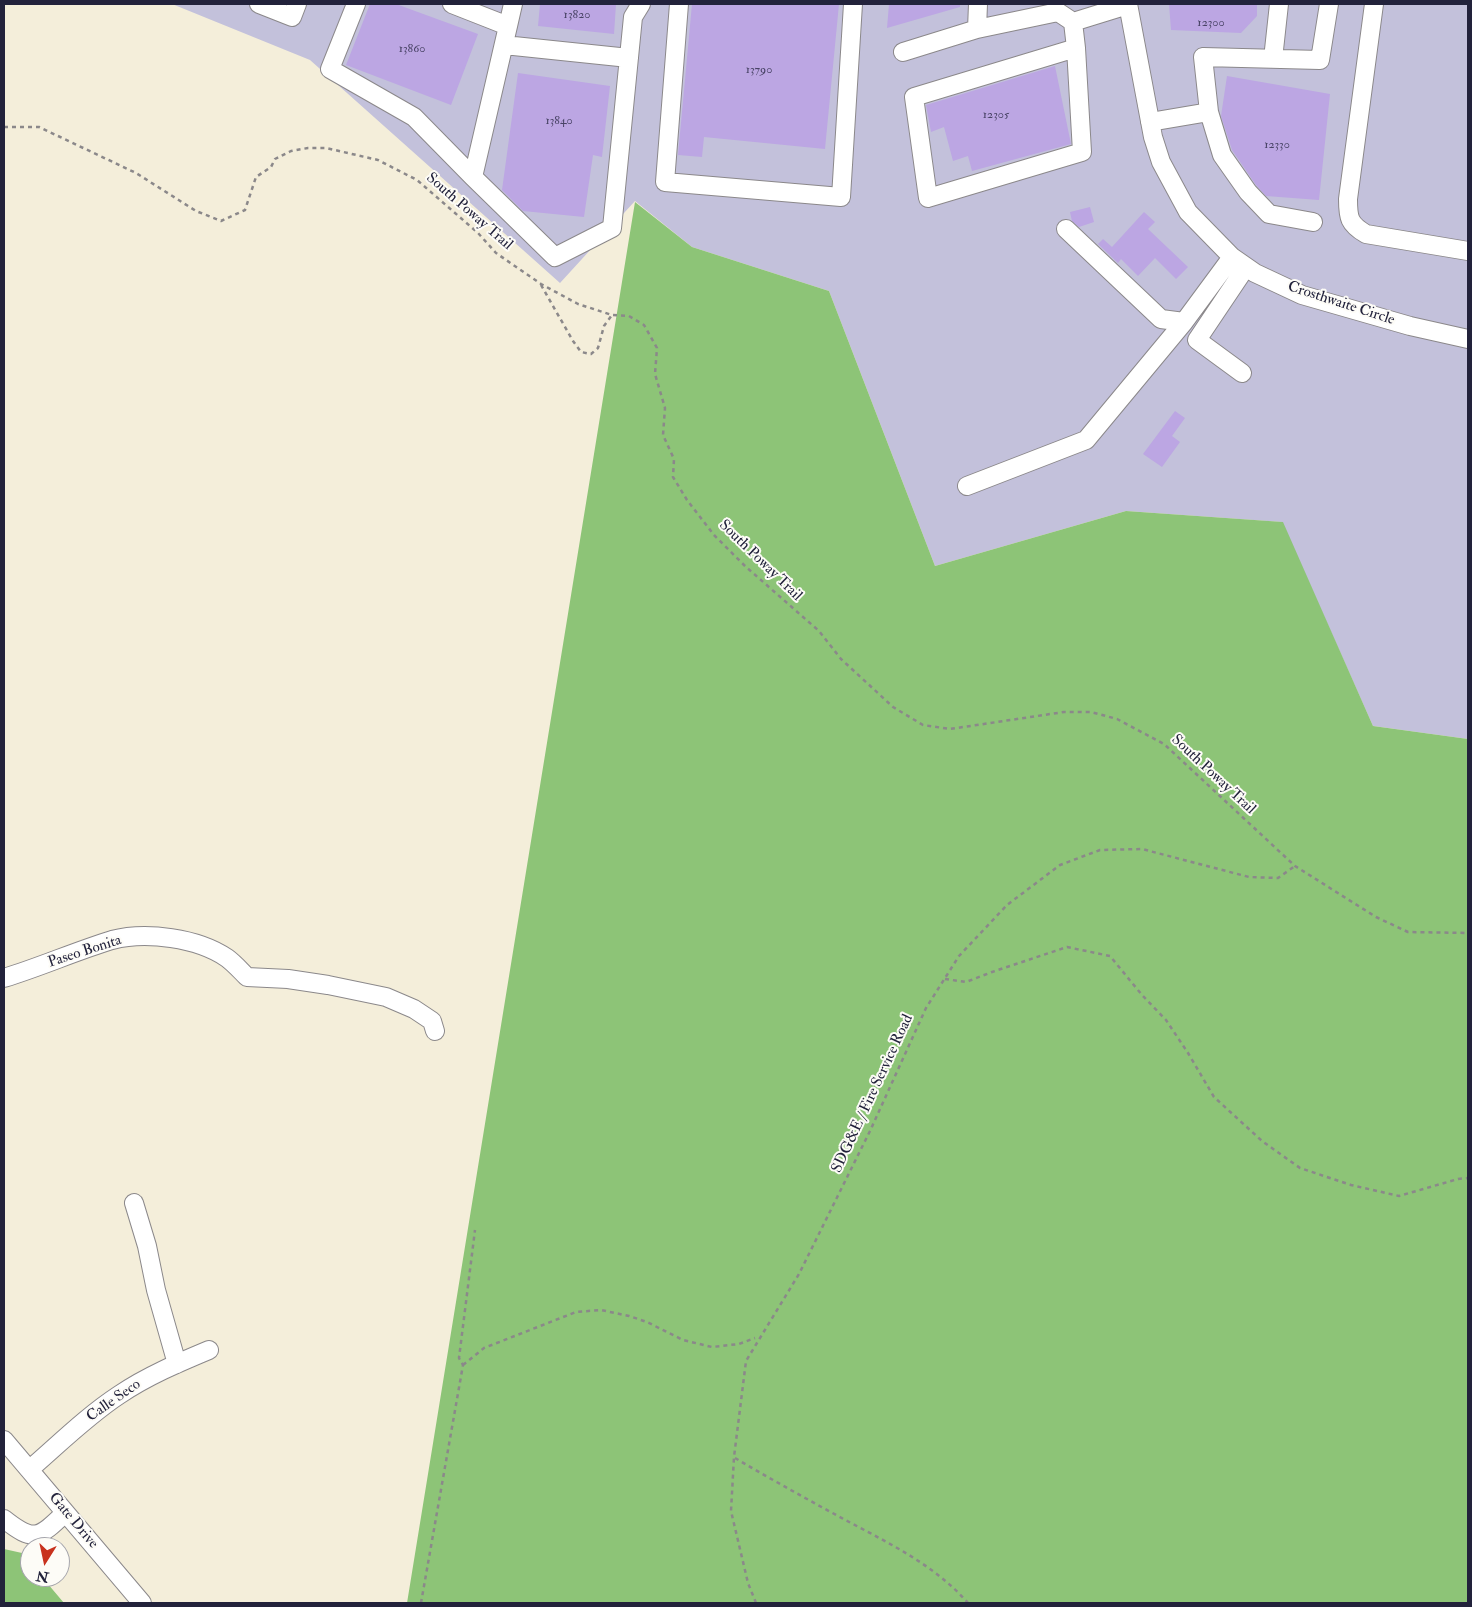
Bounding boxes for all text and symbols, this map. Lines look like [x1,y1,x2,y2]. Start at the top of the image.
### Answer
house number: 13820 [564,8,590,22]
house number: 12300 [1197,16,1225,30]
house number: 13860 [399,42,425,56]
house number: 13790 [746,63,772,77]
house number: 12305 [983,108,1009,122]
house number: 13840 [545,114,573,128]
house number: 12330 [1264,138,1290,152]
street label: South Poway Trail [422,170,516,254]
street label: Crosthwaite Circle [1285,278,1397,330]
street label: South Poway Trail [715,517,805,605]
street label: South Poway Trail [1167,731,1259,819]
street label: Paseo Bonita [46,932,124,972]
street label: SDG&E / Fire Service Road [828,1012,918,1176]
street label: Calle Seco [83,1376,145,1426]
street label: Gate Drive [44,1489,102,1553]
north arrow [20,1537,70,1587]
text: N [35,1567,50,1586]

